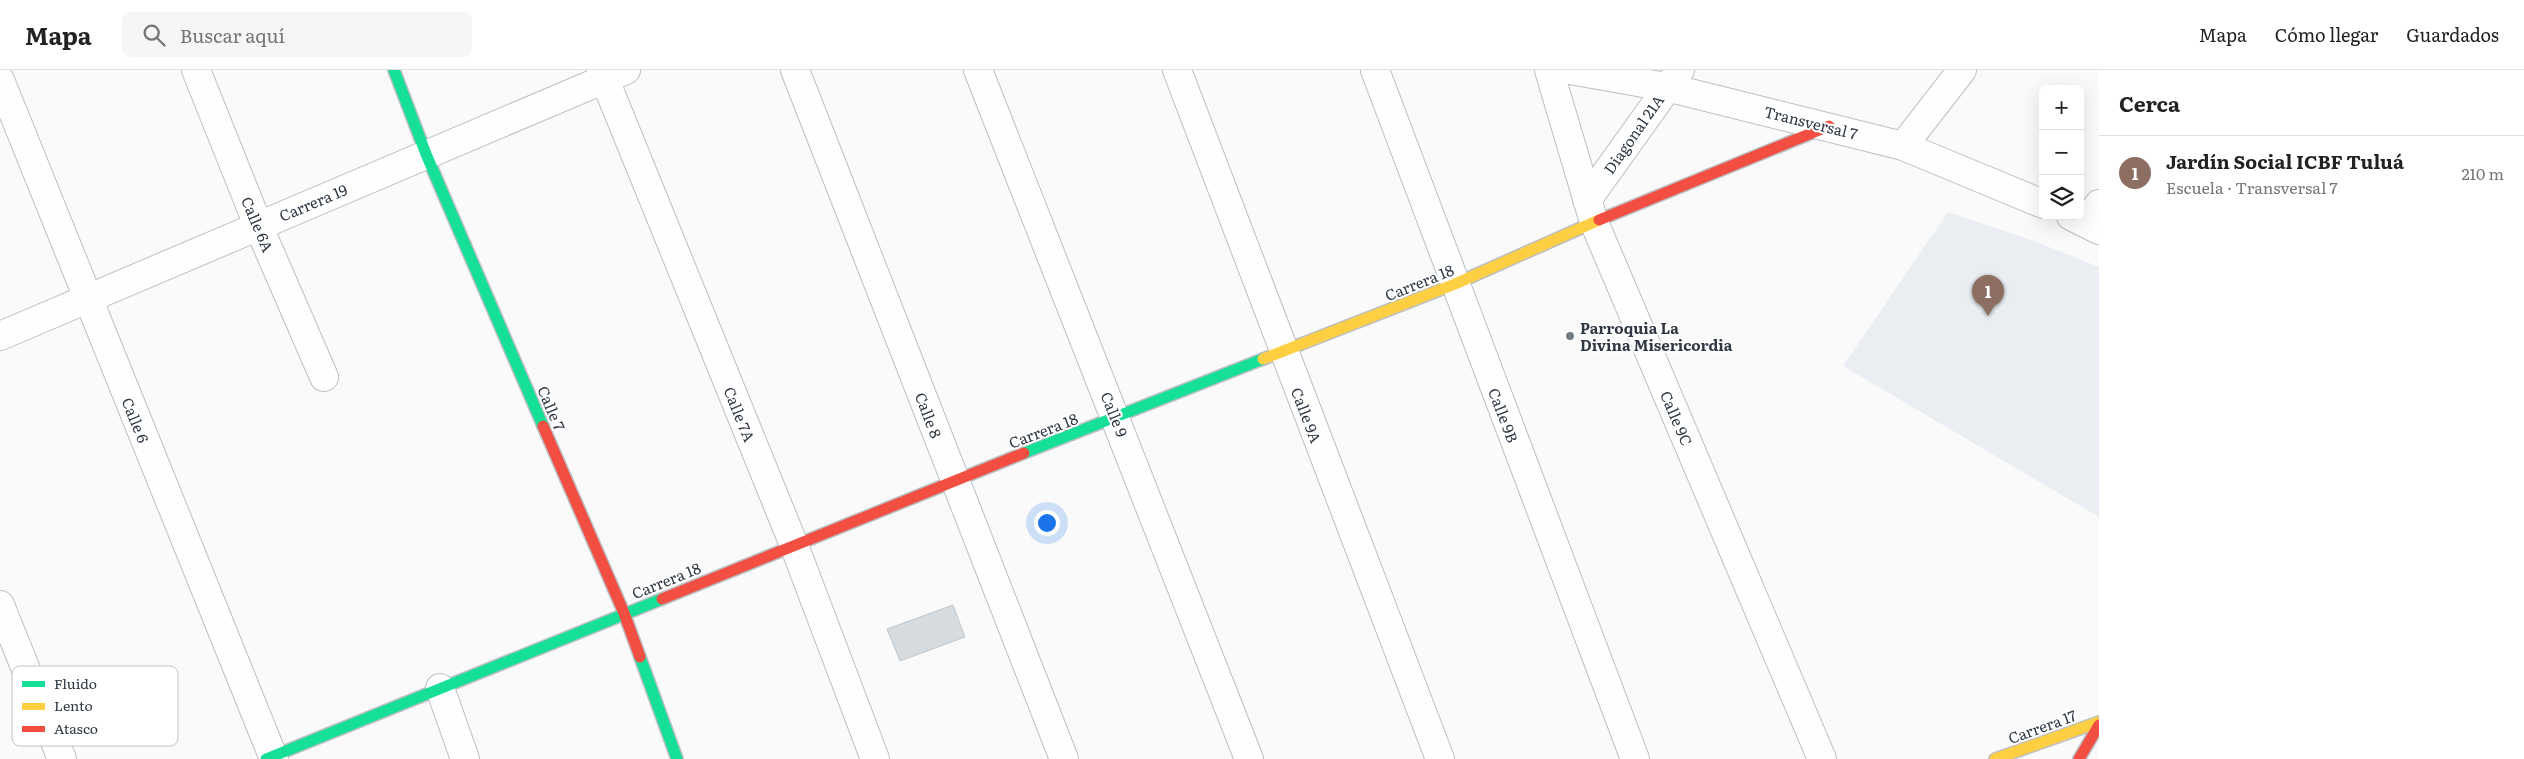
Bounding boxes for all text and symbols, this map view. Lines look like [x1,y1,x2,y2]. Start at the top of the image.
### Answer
search box [122,12,472,57]
text: Mapa [25,17,92,52]
icon: search [140,21,168,49]
text: Buscar aquí [180,21,285,49]
text: Mapa [2199,21,2247,48]
text: Cómo llegar [2275,21,2378,48]
text: Guardados [2406,21,2499,48]
map controls [2039,85,2084,220]
button: + [2039,85,2084,130]
text: Cerca [2119,87,2180,118]
street label: Diagonal 21A [1597,90,1669,178]
street label: Transversal 7 [1762,99,1861,145]
button: − [2039,130,2084,175]
text: Jardín Social ICBF Tuluá [2166,147,2404,175]
text: 1 [2132,161,2138,185]
text: 210 m [2461,161,2504,185]
button: layers [2039,175,2084,220]
text: Escuela · Transversal 7 [2166,175,2338,199]
street label: Carrera 19 [275,177,351,227]
street label: Calle 6A [236,193,280,255]
street label: Carrera 18 [1381,258,1457,306]
pin: 1 [1972,275,2004,316]
place label: Parroquia La Divina Misericordia [1580,316,1733,356]
marker: Parroquia La Divina Misericordia [1564,330,1576,342]
street label: Calle 7 [532,382,572,434]
street label: Calle 7A [719,383,761,445]
street label: Calle 9A [1286,384,1328,446]
street label: Calle 9B [1483,384,1525,446]
street label: Calle 9C [1655,387,1699,449]
street label: Calle 9 [1096,388,1135,440]
street label: Calle 8 [910,389,948,441]
street label: Calle 6 [117,394,155,446]
street label: Carrera 18 [1005,406,1081,454]
your location [1034,510,1060,536]
street label: Carrera 18 [628,556,704,604]
legend [12,666,178,746]
text: Fluido [54,673,97,693]
text: Lento [54,695,93,715]
street label: Carrera 17 [2005,703,2080,749]
text: Atasco [54,718,98,738]

